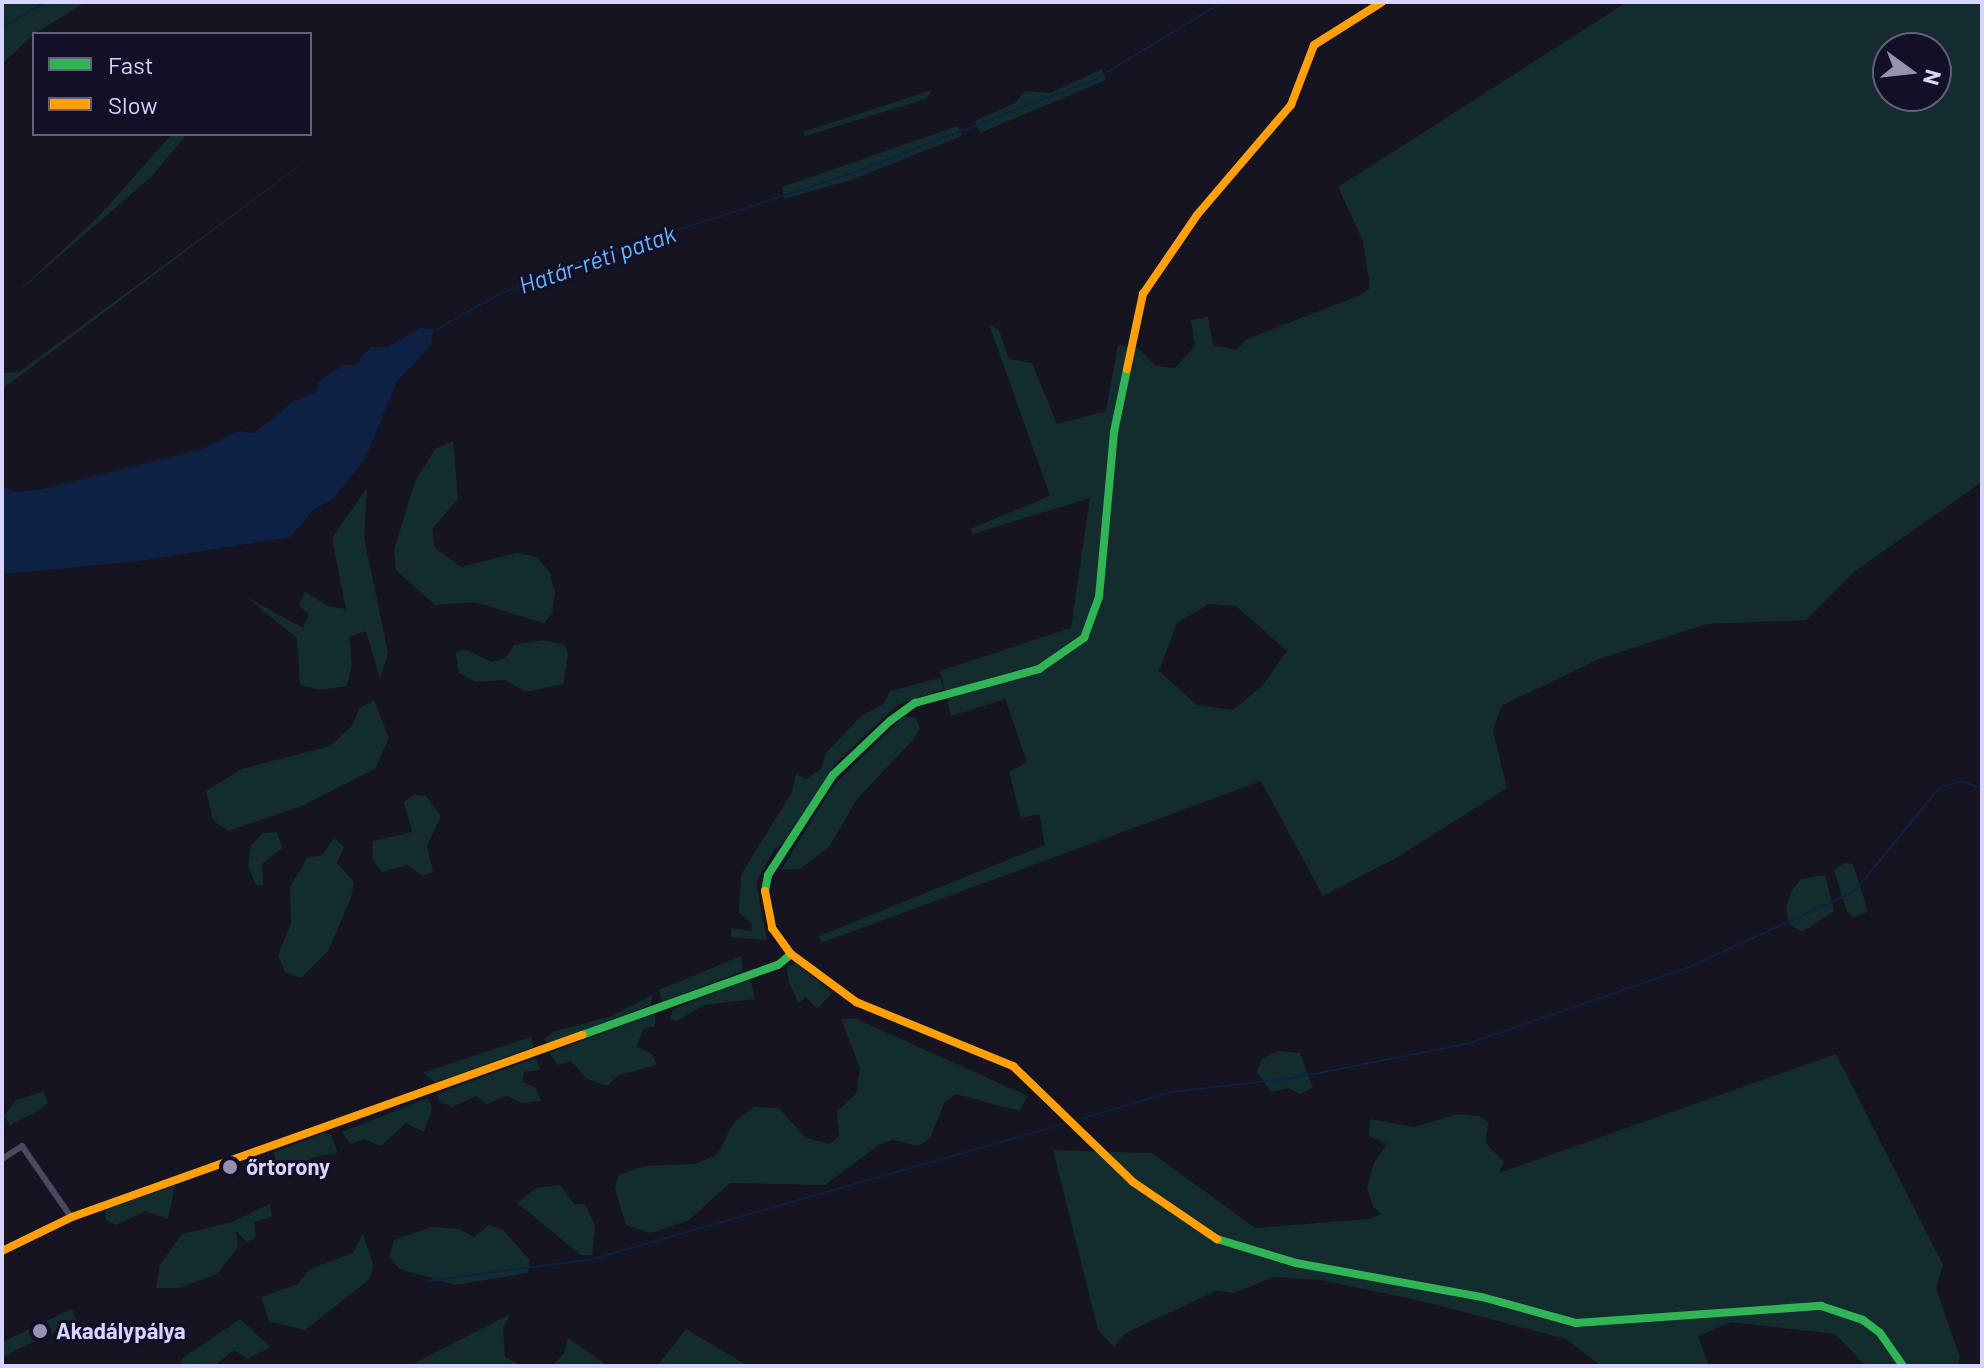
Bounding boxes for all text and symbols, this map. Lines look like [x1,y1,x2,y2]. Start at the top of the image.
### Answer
legend [32,32,312,136]
north arrow [1872,32,1952,112]
text: Fast [108,50,153,79]
text: N [1919,67,1948,88]
text: Slow [108,90,157,119]
water label: Határ-réti patak [515,219,679,299]
place label: őrtorony [246,1154,330,1180]
marker: őrtorony [221,1158,239,1176]
place label: Akadálypálya [56,1318,186,1344]
marker: Akadálypálya [31,1322,49,1340]

